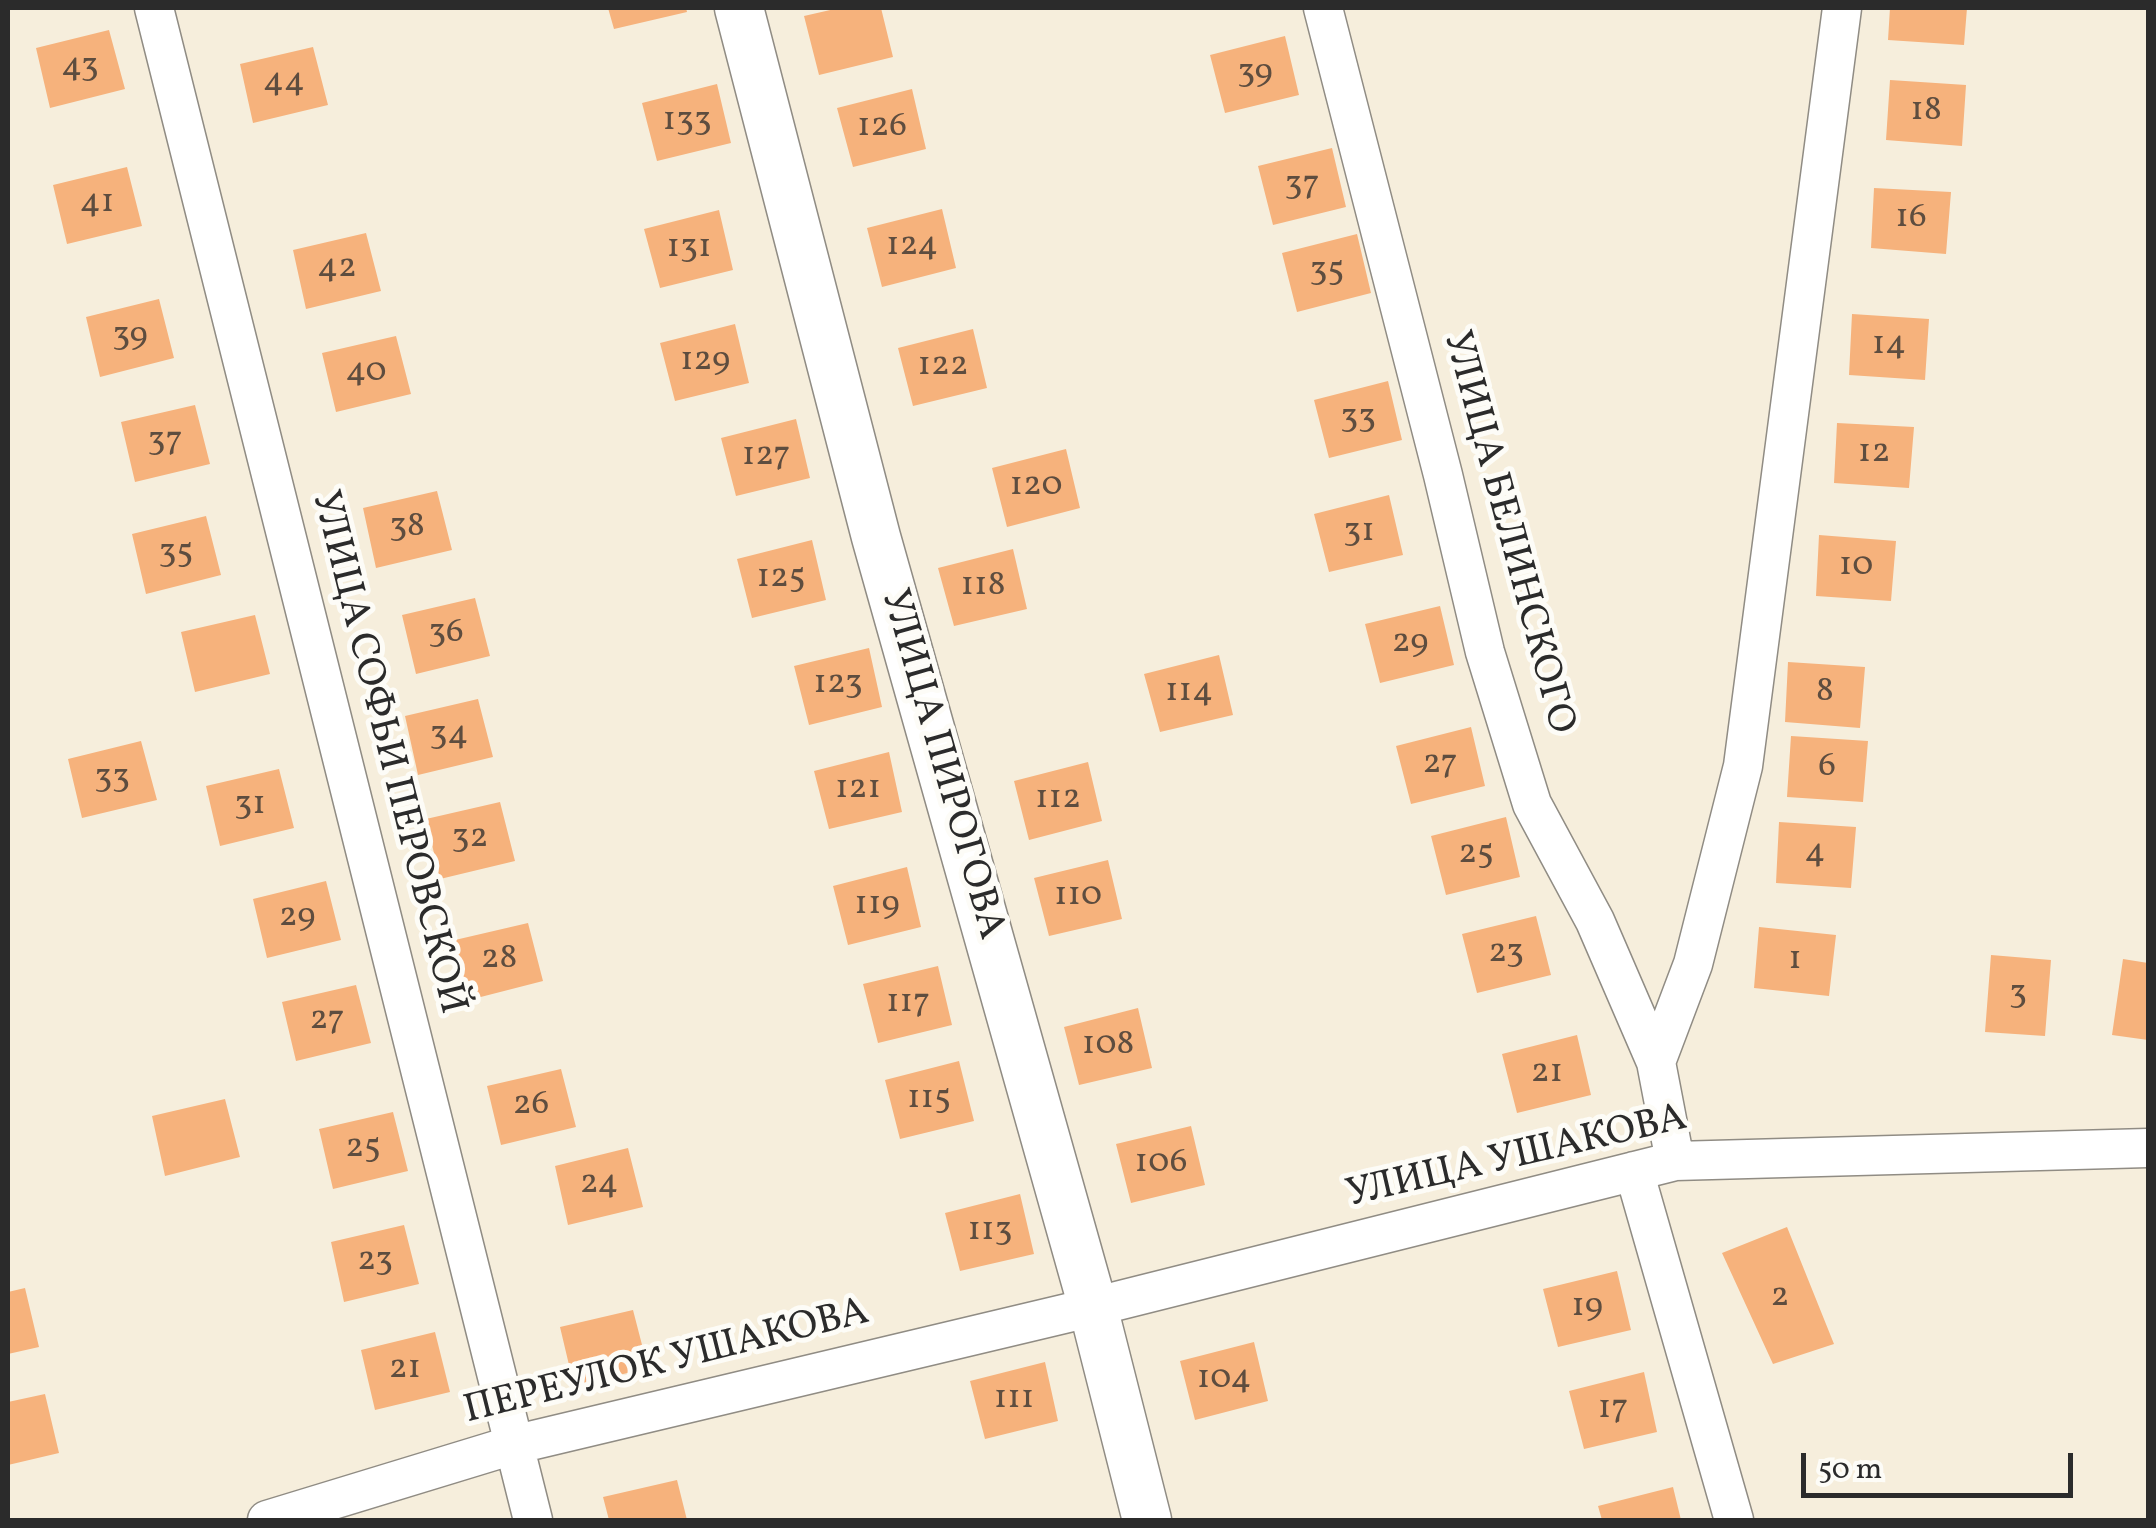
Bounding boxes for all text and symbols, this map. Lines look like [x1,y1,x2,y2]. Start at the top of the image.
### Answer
house number: 43 [61,48,99,90]
house number: 39 [1237,54,1273,96]
house number: 44 [263,63,305,105]
house number: 18 [1910,92,1942,134]
house number: 133 [662,102,712,144]
house number: 126 [857,108,907,150]
house number: 37 [1285,166,1319,208]
house number: 41 [80,184,114,226]
house number: 16 [1895,199,1927,241]
house number: 124 [886,227,938,269]
house number: 131 [666,229,712,271]
house number: 42 [317,249,357,291]
house number: 35 [1310,252,1344,294]
house number: 39 [112,317,148,359]
street label: УЛИЦА БЕЛИНСКОГО [1429,326,1583,740]
house number: 14 [1872,326,1906,368]
house number: 129 [680,342,730,384]
house number: 122 [917,347,969,389]
house number: 40 [345,353,387,395]
house number: 33 [1340,399,1376,441]
house number: 37 [148,422,182,464]
house number: 12 [1858,434,1890,476]
house number: 127 [742,437,790,479]
house number: 120 [1009,467,1063,509]
street label: УЛИЦА СОФЬИ ПЕРОВСКОЙ [298,486,474,1020]
house number: 38 [389,508,425,550]
house number: 31 [1343,513,1375,555]
house number: 35 [159,534,193,576]
house number: 10 [1839,547,1873,589]
house number: 125 [756,559,806,601]
house number: 118 [961,567,1005,609]
street label: УЛИЦА ПИРОГОВА [867,584,1013,946]
house number: 36 [428,614,464,656]
house number: 29 [1392,624,1428,666]
house number: 123 [813,665,863,707]
house number: 114 [1165,673,1213,715]
house number: 8 [1816,673,1834,715]
house number: 34 [430,716,468,758]
house number: 27 [1423,745,1457,787]
house number: 6 [1818,748,1836,790]
house number: 33 [94,759,130,801]
house number: 121 [835,770,881,812]
house number: 112 [1035,780,1081,822]
house number: 31 [234,786,266,828]
house number: 32 [452,819,488,861]
house number: 4 [1805,834,1825,876]
house number: 25 [1458,835,1494,877]
house number: 110 [1054,877,1102,919]
house number: 119 [854,886,900,928]
house number: 29 [279,898,315,940]
house number: 23 [1488,934,1524,976]
house number: 28 [481,940,517,982]
house number: 1 [1788,941,1802,983]
house number: 3 [2009,975,2027,1017]
house number: 117 [886,984,930,1026]
house number: 27 [310,1001,344,1043]
house number: 108 [1082,1026,1134,1068]
house number: 21 [1531,1054,1563,1096]
house number: 115 [907,1080,951,1122]
house number: 26 [513,1086,549,1128]
street label: УЛИЦА УШАКОВА [1342,1096,1692,1222]
house number: 25 [345,1129,381,1171]
house number: 106 [1135,1144,1187,1186]
house number: 24 [580,1165,618,1207]
house number: 113 [967,1212,1013,1254]
house number: 23 [357,1242,393,1284]
house number: 2 [1771,1278,1789,1320]
house number: 19 [1571,1288,1603,1330]
street label: ПЕРЕУЛОК УШАКОВА [460,1290,874,1438]
house number: 21 [389,1350,421,1392]
house number: 104 [1197,1360,1251,1402]
house number: 111 [994,1380,1034,1422]
house number: 17 [1598,1390,1628,1432]
scale bar [1806,1433,2078,1495]
text: 50 m [1818,1449,1882,1491]

